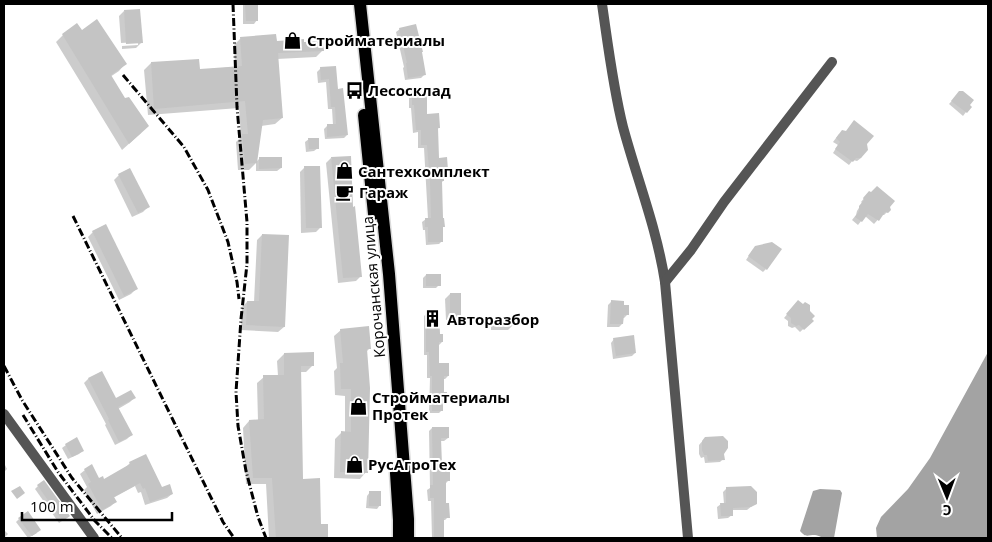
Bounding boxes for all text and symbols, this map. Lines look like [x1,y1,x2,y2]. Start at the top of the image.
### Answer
shop icon: Стройматериалы [283,30,303,50]
place label: Стройматериалы [307,30,445,50]
bus stop icon: Лесосклад [344,80,364,100]
place label: Лесосклад [368,80,451,100]
shop icon: Сантехкомплект [334,161,354,181]
place label: Сантехкомплект [358,161,490,181]
cafe icon: Гараж [335,182,355,202]
place label: Гараж [359,182,409,202]
street label: Корочанская улица [357,215,389,359]
building icon: Авторазбор [423,309,443,329]
place label: Авторазбор [447,309,539,329]
place label: Стройматериалы Протек [372,387,510,424]
shop icon: Стройматериалы Протек [348,396,368,416]
shop icon: РусАгроТех [344,454,364,474]
place label: РусАгроТех [368,454,457,474]
north arrow [922,472,972,522]
scale bar [22,490,172,522]
text: 100 m [30,496,74,516]
text: С [943,501,952,520]

